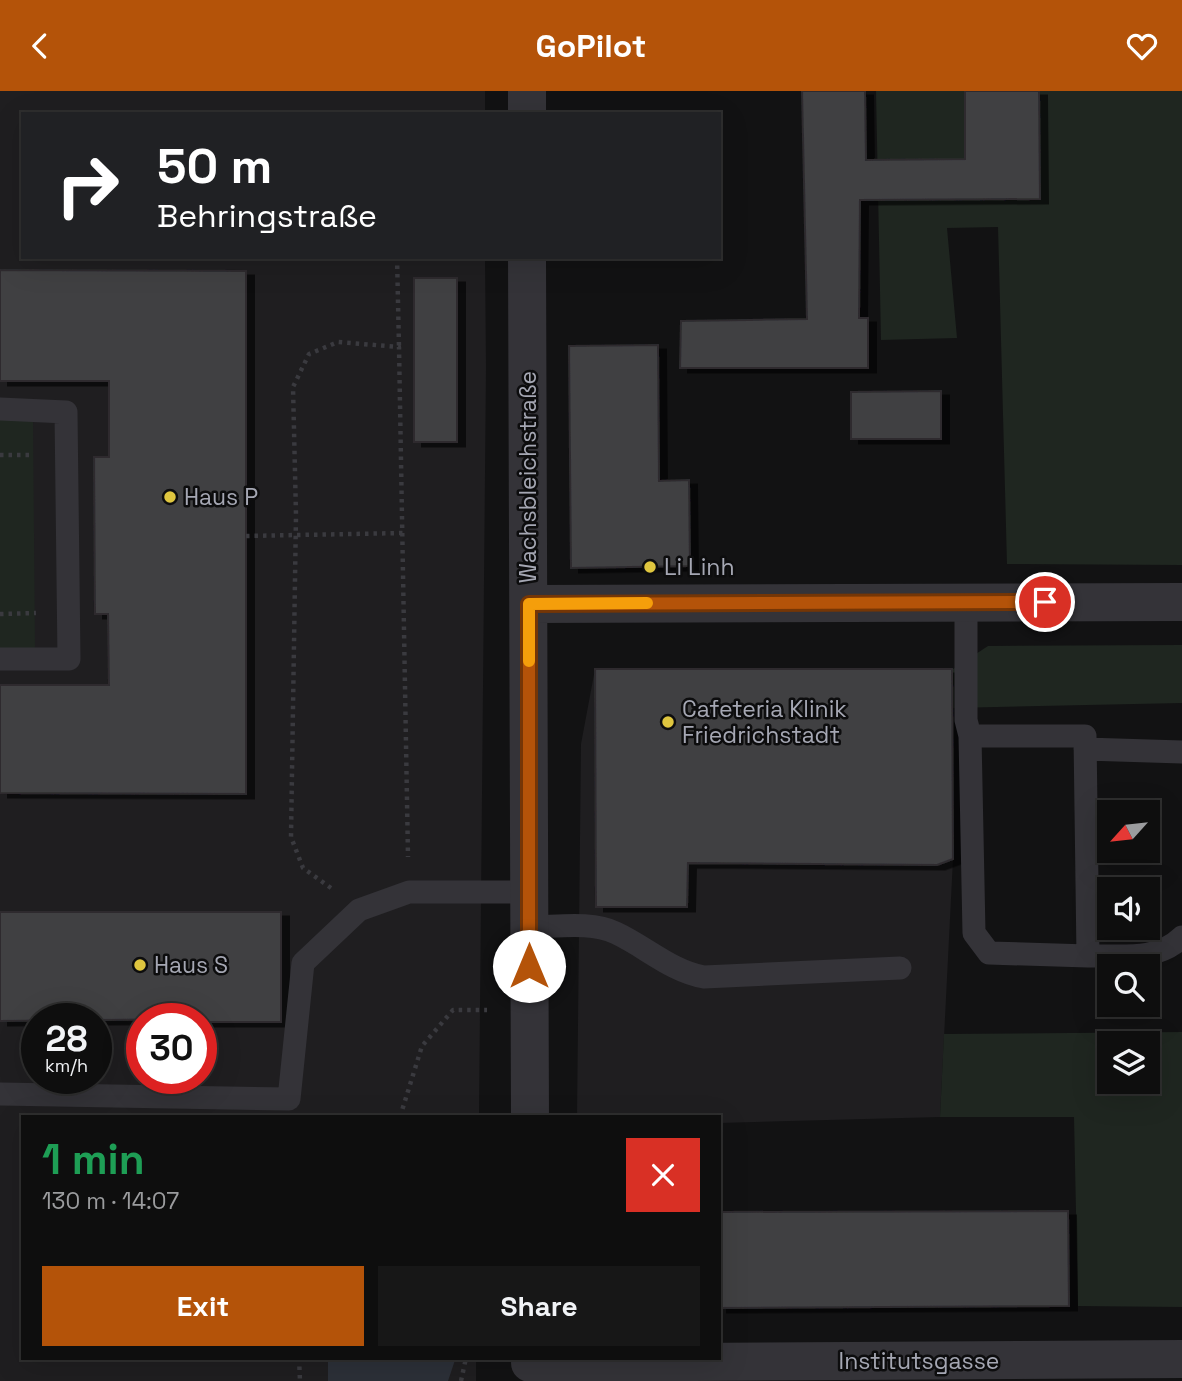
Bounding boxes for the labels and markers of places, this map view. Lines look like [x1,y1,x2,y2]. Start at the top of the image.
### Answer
place label: Haus P [184,482,258,512]
marker: Haus P [162,489,178,505]
place label: Li Linh [664,552,735,582]
marker: Li Linh [642,559,658,575]
pin [1015,572,1075,632]
place label: Cafeteria Klinik Friedrichstadt [682,694,847,750]
marker: Cafeteria Klinik Friedrichstadt [660,714,676,730]
place label: Haus S [154,950,228,980]
marker: Haus S [132,957,148,973]

